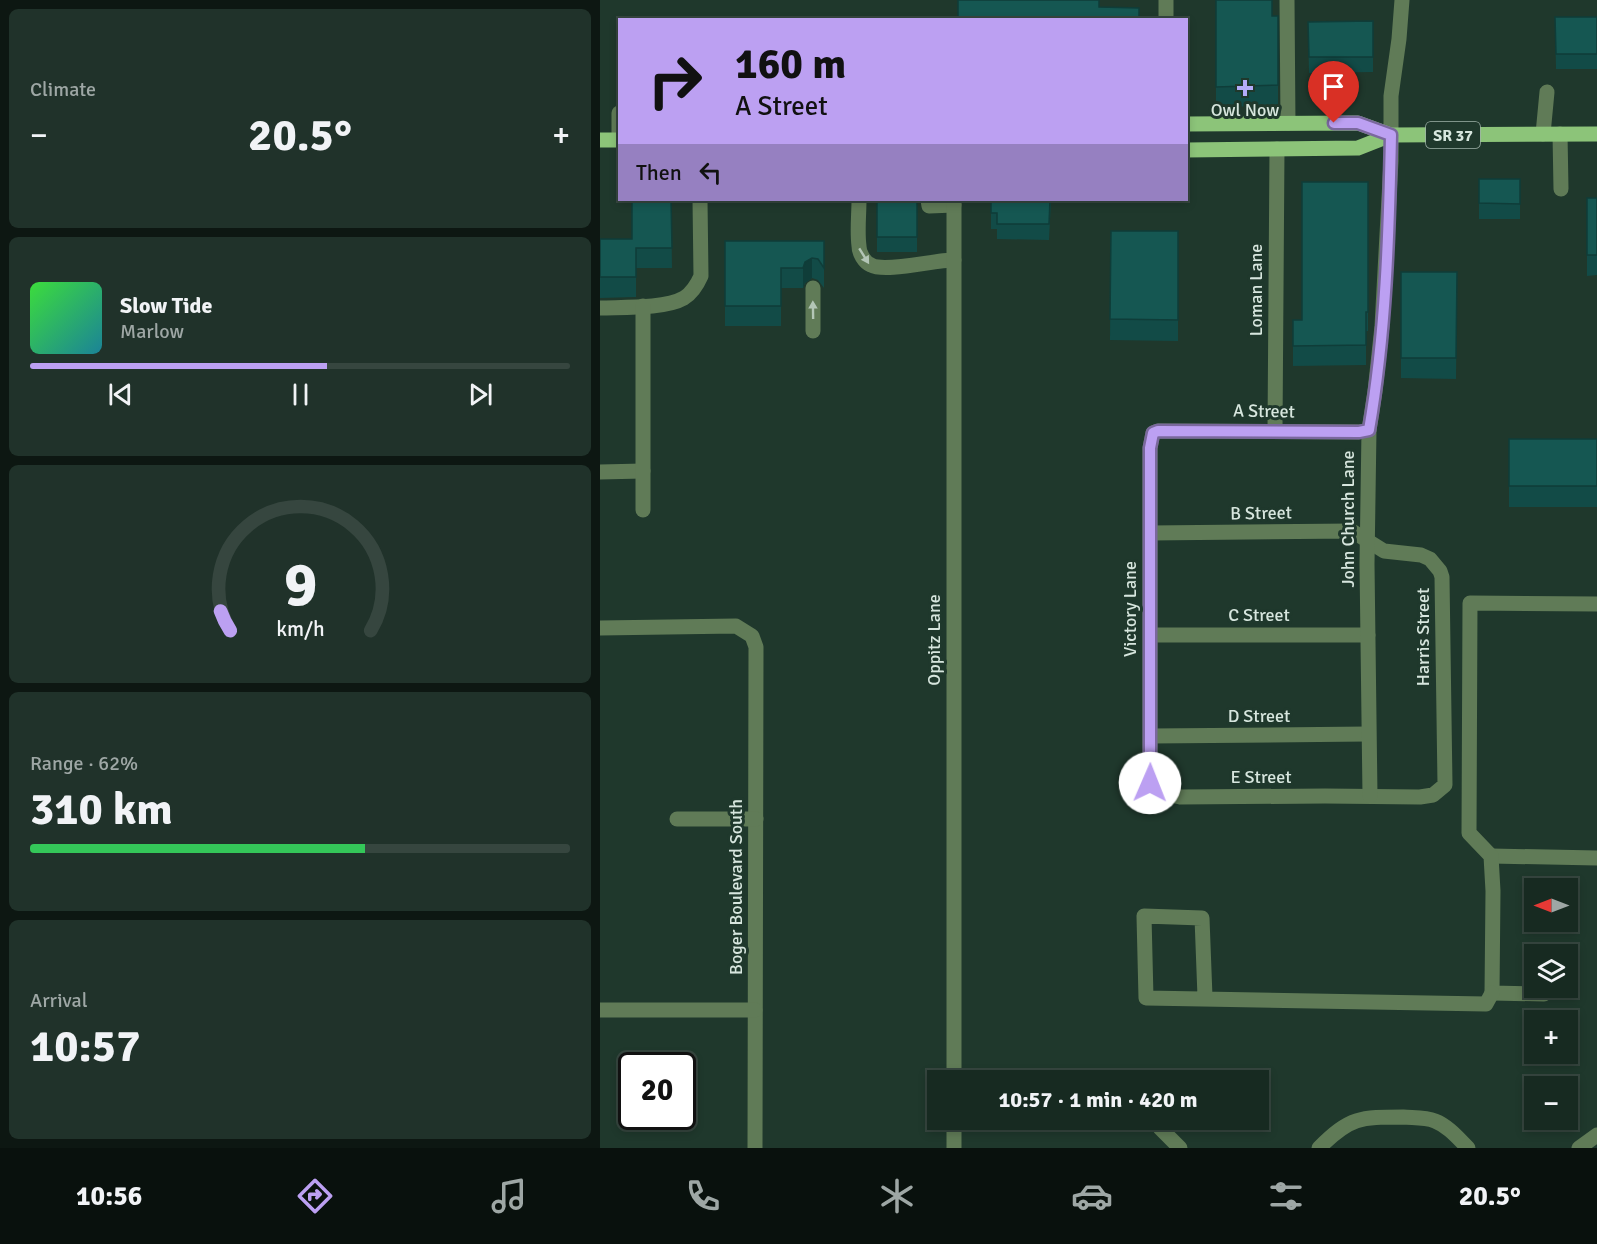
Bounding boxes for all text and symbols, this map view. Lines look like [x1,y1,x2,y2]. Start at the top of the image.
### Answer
text: 160 m [735,39,846,90]
icon: right [636,42,714,120]
pin [1308,61,1359,123]
icon: arrive [1317,70,1350,103]
text: Climate [30,77,96,102]
marker: Owl Now [1236,79,1254,97]
text: A Street [735,90,828,123]
place label: Owl Now [1211,99,1279,121]
text: 20.5° [248,108,352,163]
text: − [30,115,48,156]
text: + [552,115,570,156]
road number: SR 37 [1426,122,1480,148]
icon: left [694,156,727,189]
text: Then [636,159,682,186]
street label: Loman Lane [1245,244,1267,336]
one-way arrow [859,248,870,264]
text: Slow Tide [120,292,212,319]
one-way arrow [808,300,818,319]
text: Marlow [120,319,184,344]
icon: previous [104,378,137,411]
icon: pause [284,378,317,411]
icon: next [464,378,497,411]
street label: A Street [1233,399,1295,423]
street label: John Church Lane [1337,450,1359,588]
street label: B Street [1230,501,1292,525]
text: 9 [283,546,317,623]
street label: Victory Lane [1119,561,1141,657]
street label: Harris Street [1412,588,1434,686]
street label: Oppitz Lane [923,594,945,686]
street label: C Street [1228,604,1290,626]
text: km/h [276,616,324,642]
street label: D Street [1228,705,1290,727]
text: Range · 62% [30,751,138,776]
position arrow [1118,751,1182,815]
street label: E Street [1230,766,1292,788]
text: 310 km [30,782,173,837]
street label: Boger Boulevard South [725,799,747,975]
north arrow [1524,878,1578,932]
map controls [1524,878,1578,1130]
button: layers [1524,944,1578,998]
text: Arrival [30,988,88,1013]
button: + [1524,1010,1578,1064]
text: 10:57 [30,1019,140,1074]
speed limit sign: 20 [618,1052,696,1130]
button: − [1524,1076,1578,1130]
text: 10:57 · 1 min · 420 m [998,1086,1198,1113]
icon: directions [294,1175,336,1217]
icon: music [488,1175,530,1217]
icon: phone [682,1175,724,1217]
icon: climate [876,1175,918,1217]
icon: car [1071,1175,1113,1217]
icon: filters [1265,1175,1307,1217]
text: 10:56 [76,1180,142,1213]
text: 20.5° [1459,1180,1521,1213]

